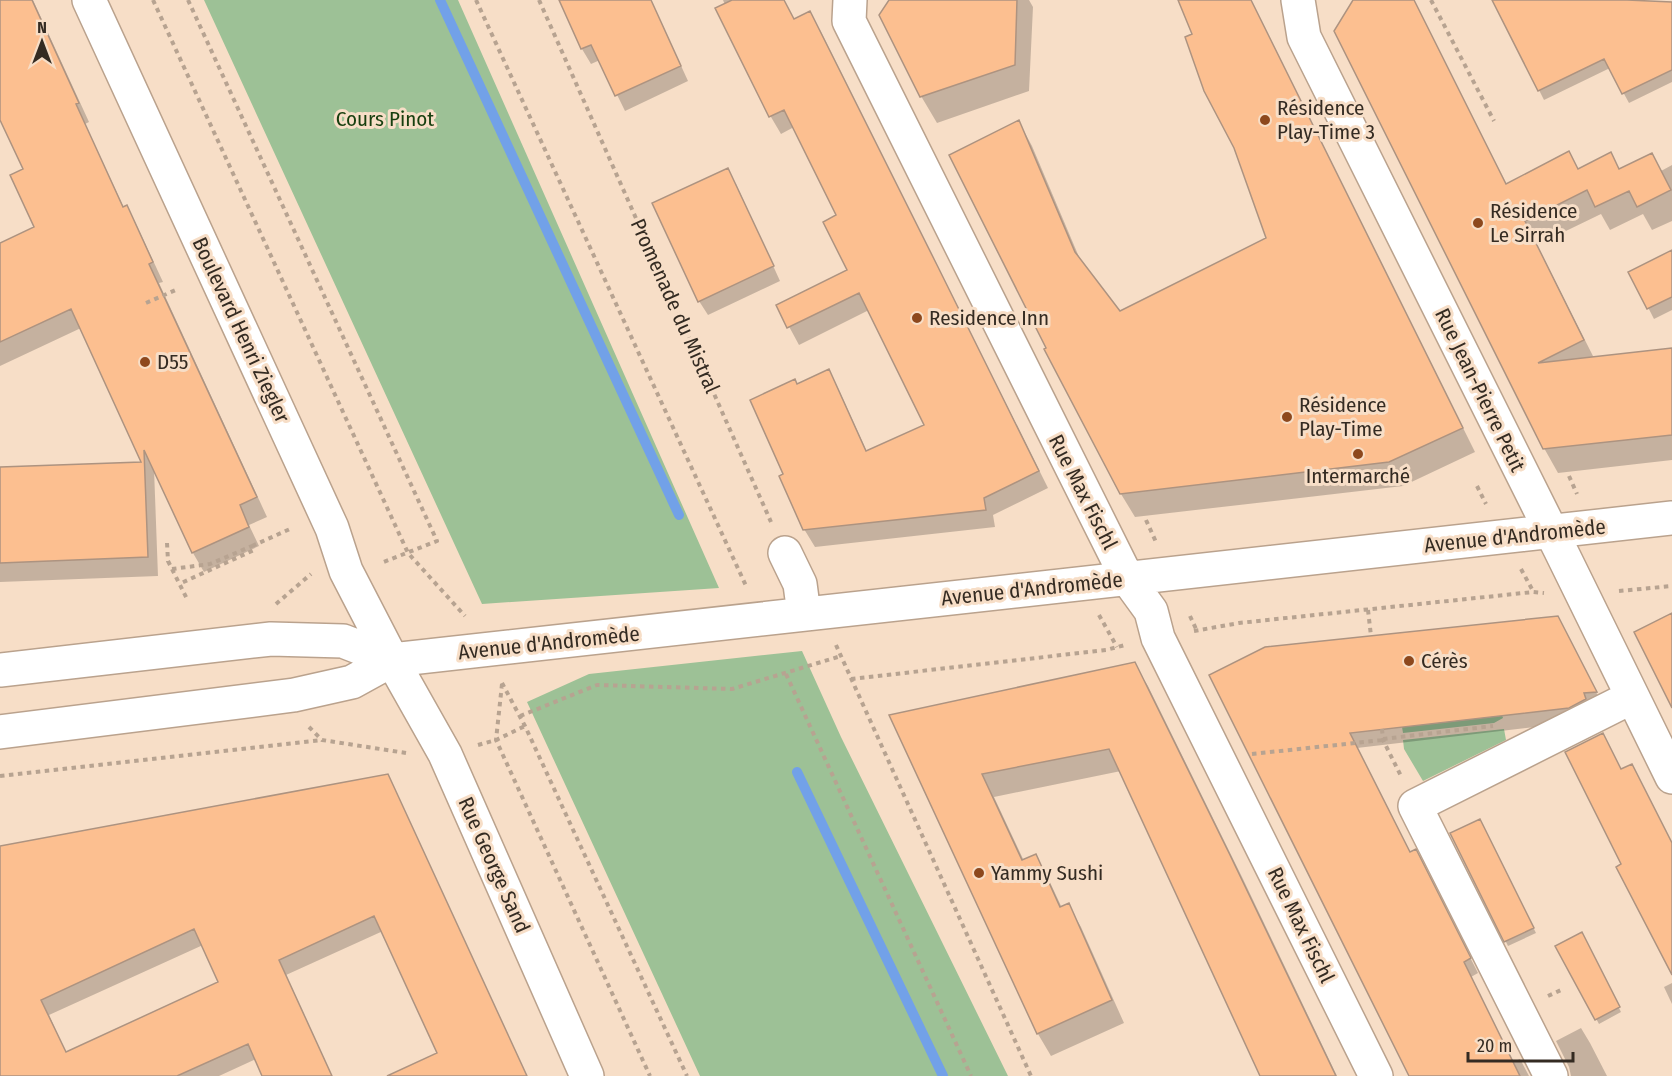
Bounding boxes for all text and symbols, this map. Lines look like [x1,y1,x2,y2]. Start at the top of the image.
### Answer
north arrow [12,12,72,72]
text: N [37,18,47,37]
place label: Résidence Play-Time 3 [1277,95,1375,145]
park label: Cours Pinot [336,106,434,132]
marker: Résidence Play-Time 3 [1258,113,1272,127]
place label: Résidence Le Sirrah [1490,198,1577,248]
street label: Promenade du Mistral [625,215,725,398]
marker: Résidence Le Sirrah [1471,216,1485,230]
street label: Boulevard Henri Ziegler [187,233,296,428]
street label: Rue Jean-Pierre Petit [1429,304,1531,476]
place label: Residence Inn [929,305,1049,331]
marker: Residence Inn [910,311,924,325]
place label: D55 [157,349,188,375]
marker: D55 [138,355,152,369]
place label: Résidence Play-Time [1299,392,1386,442]
marker: Résidence Play-Time [1280,410,1294,424]
street label: Rue Max Fischl [1043,430,1123,554]
marker: Intermarché [1351,447,1365,461]
place label: Intermarché [1306,463,1410,489]
street label: Avenue d'Andromède [1423,514,1607,558]
street label: Avenue d'Andromède [940,567,1124,611]
street label: Avenue d'Andromède [457,621,641,665]
place label: Cérès [1421,648,1468,674]
marker: Cérès [1402,654,1416,668]
street label: Rue George Sand [452,793,536,937]
place label: Yammy Sushi [991,860,1103,886]
street label: Rue Max Fischl [1262,863,1340,987]
marker: Yammy Sushi [972,866,986,880]
scale bar [1468,1025,1573,1063]
text: 20 m [1477,1035,1512,1057]

